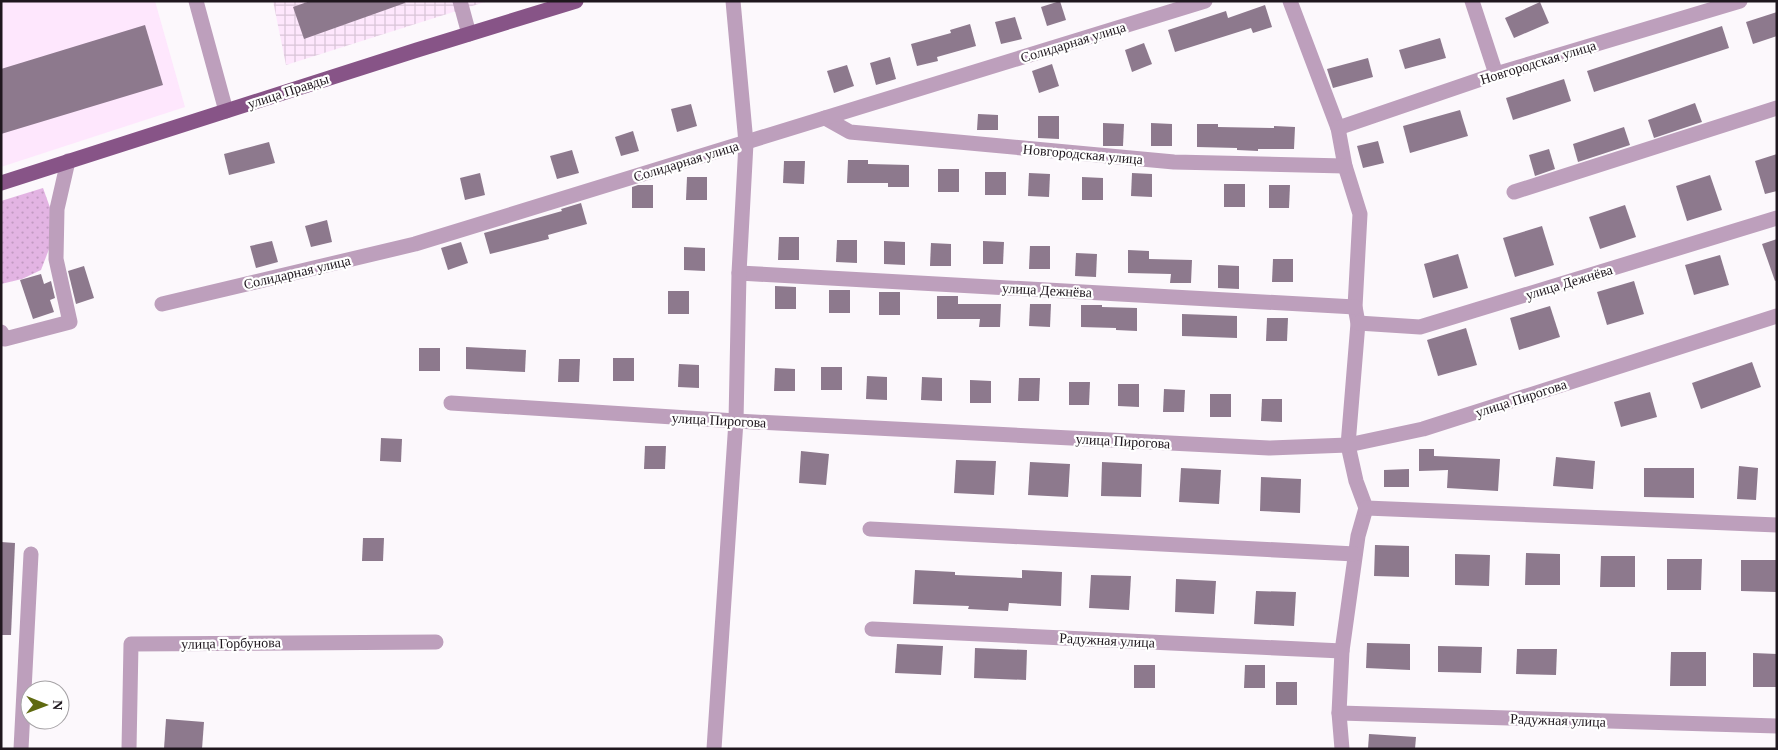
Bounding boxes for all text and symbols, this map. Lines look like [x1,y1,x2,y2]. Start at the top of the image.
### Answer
street label: Солидарная улица [1019,19,1128,66]
street label: Новгородская улица [1478,37,1599,87]
street label: улица Правды [246,71,331,112]
street label: Солидарная улица [632,138,741,185]
street label: Новгородская улица [1022,142,1144,167]
street label: Солидарная улица [242,253,353,292]
street label: улица Дежнёва [1524,262,1615,303]
street label: улица Дежнёва [1002,281,1093,300]
street label: улица Пирогова [1474,376,1569,420]
street label: улица Пирогова [671,411,767,431]
street label: улица Пирогова [1075,432,1171,452]
street label: Радужная улица [1059,631,1156,651]
street label: улица Горбунова [181,635,282,652]
north arrow [20,680,70,730]
text: N [50,700,65,710]
street label: Радужная улица [1510,711,1607,730]

